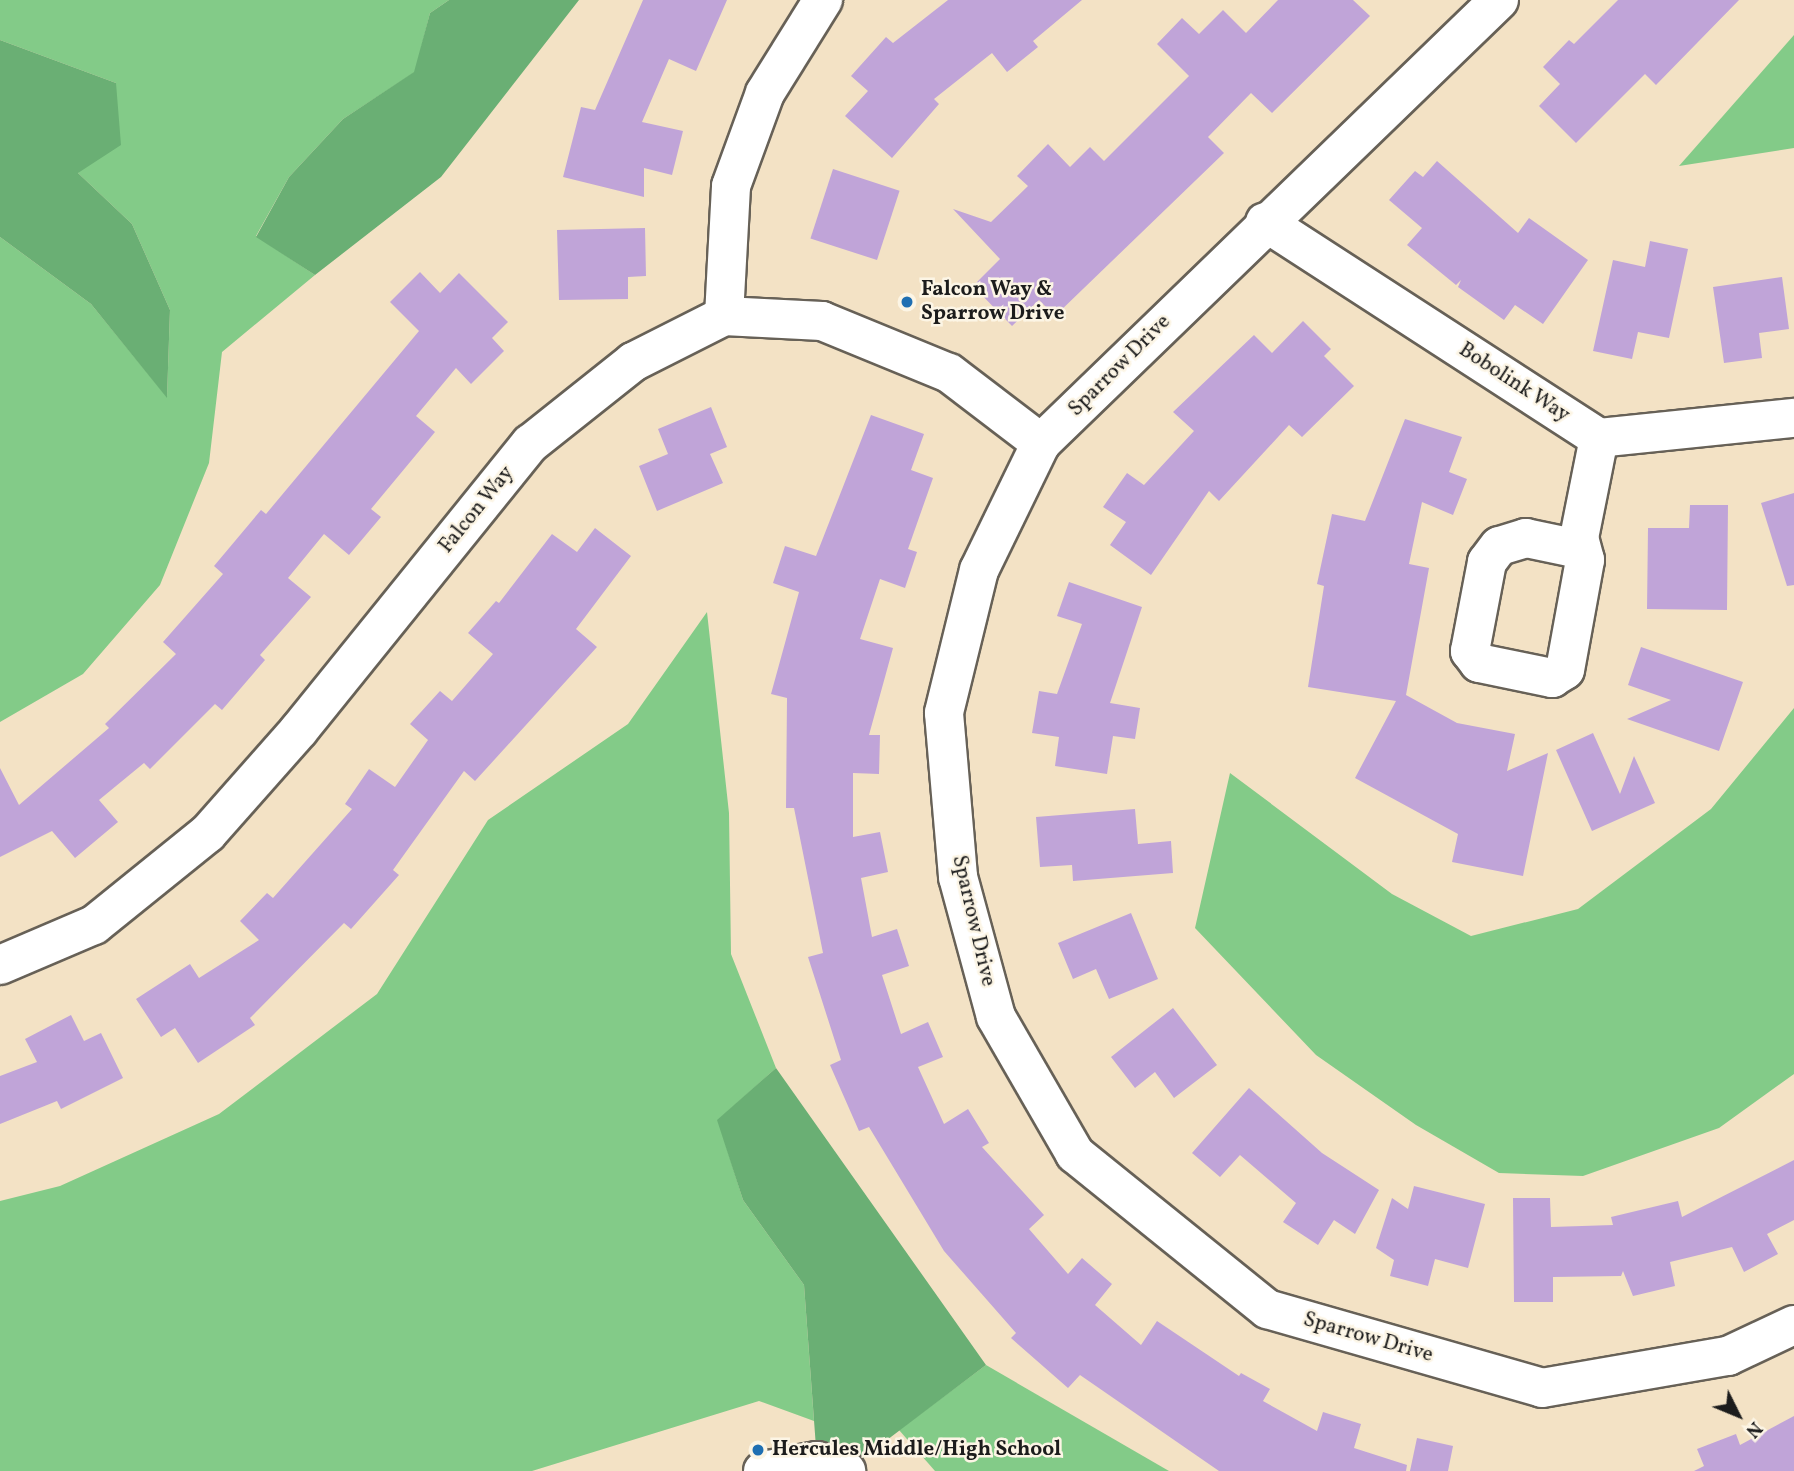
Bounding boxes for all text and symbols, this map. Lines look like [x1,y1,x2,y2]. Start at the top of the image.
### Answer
place label: Falcon Way & Sparrow Drive [921,277,1065,327]
marker: Falcon Way & Sparrow Drive [899,294,915,310]
street label: Sparrow Drive [1064,310,1176,422]
street label: Bobolink Way [1453,338,1575,428]
street label: Falcon Way [434,461,520,559]
street label: Sparrow Drive [946,853,1000,989]
street label: Sparrow Drive [1300,1307,1436,1369]
north arrow [1703,1380,1773,1450]
text: N [1739,1415,1768,1443]
place label: Hercules Middle/High School [772,1437,1061,1463]
marker: Hercules Middle/High School [750,1442,766,1458]

